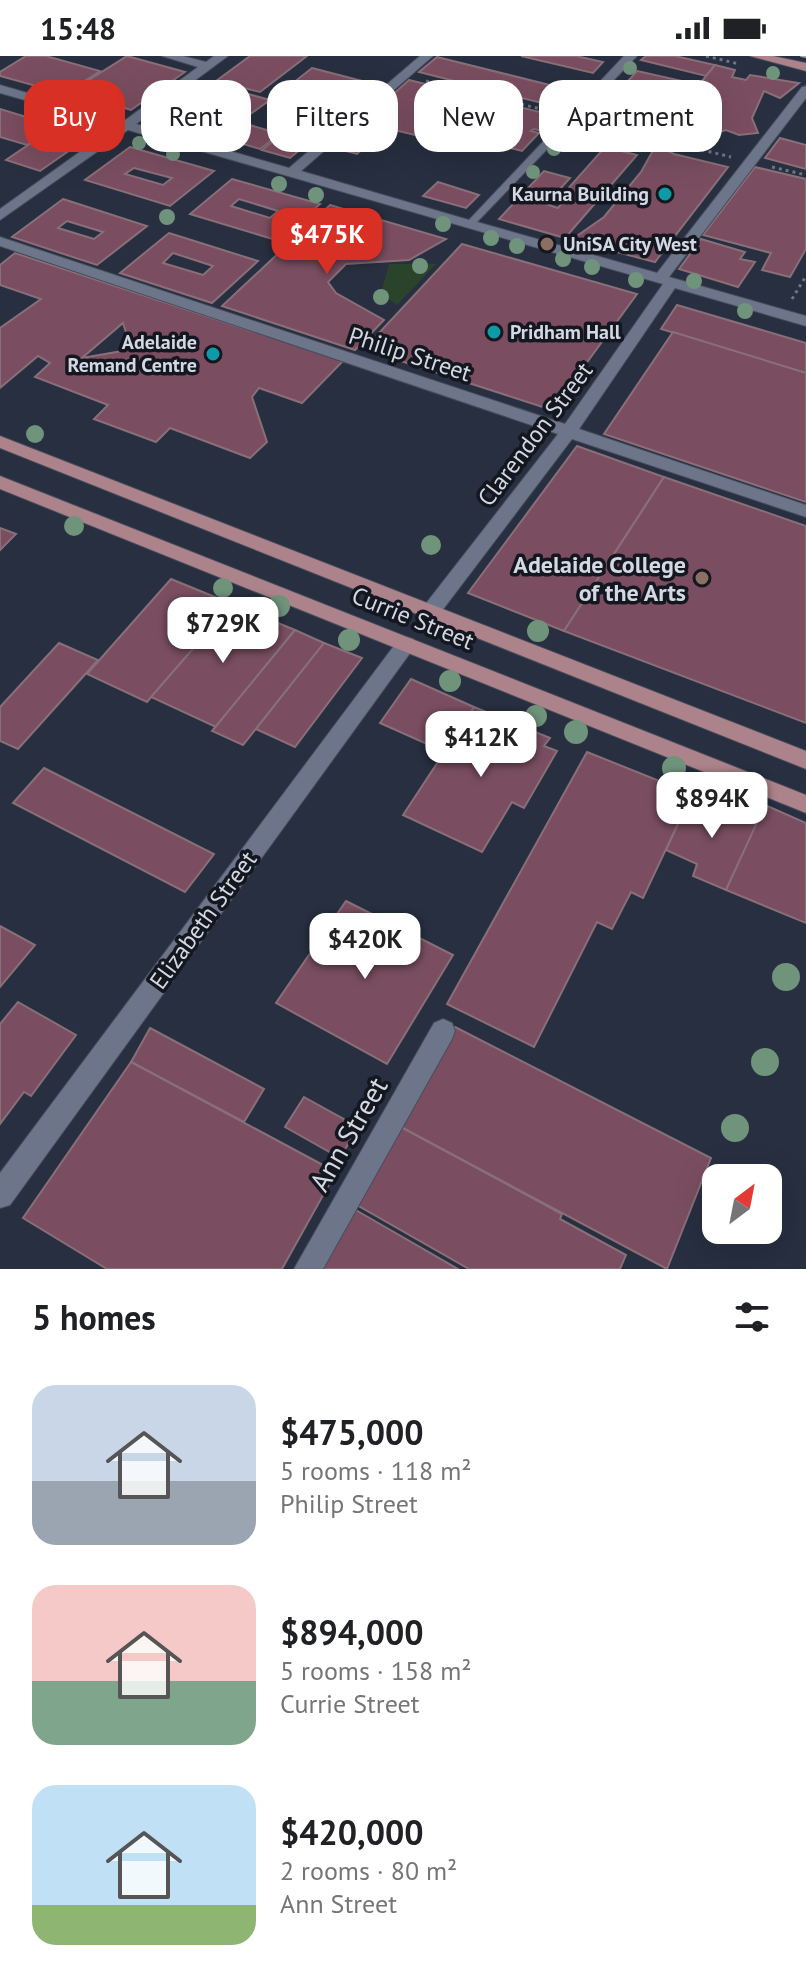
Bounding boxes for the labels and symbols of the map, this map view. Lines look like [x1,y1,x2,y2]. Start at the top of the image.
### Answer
place label: Kaurna Building [512,181,649,207]
marker: Kaurna Building [656,185,674,203]
pin: $475K [271,208,383,276]
place label: UniSA City West [563,231,697,257]
marker: UniSA City West [538,235,556,253]
place label: Pridham Hall [510,319,621,345]
street label: Philip Street [345,320,475,388]
marker: Pridham Hall [485,323,503,341]
place label: Adelaide Remand Centre [68,329,197,378]
marker: Adelaide Remand Centre [204,345,222,363]
street label: Clarendon Street [471,356,599,512]
place label: Adelaide College of the Arts [513,549,686,608]
marker: Adelaide College of the Arts [693,569,711,587]
street label: Currie Street [347,579,479,657]
pin: $729K [167,597,279,665]
pin: $412K [425,711,537,779]
pin: $894K [656,772,768,840]
street label: Elizabeth Street [143,845,263,995]
pin: $420K [309,913,421,981]
street label: Ann Street [300,1070,396,1198]
north arrow [702,1164,782,1244]

